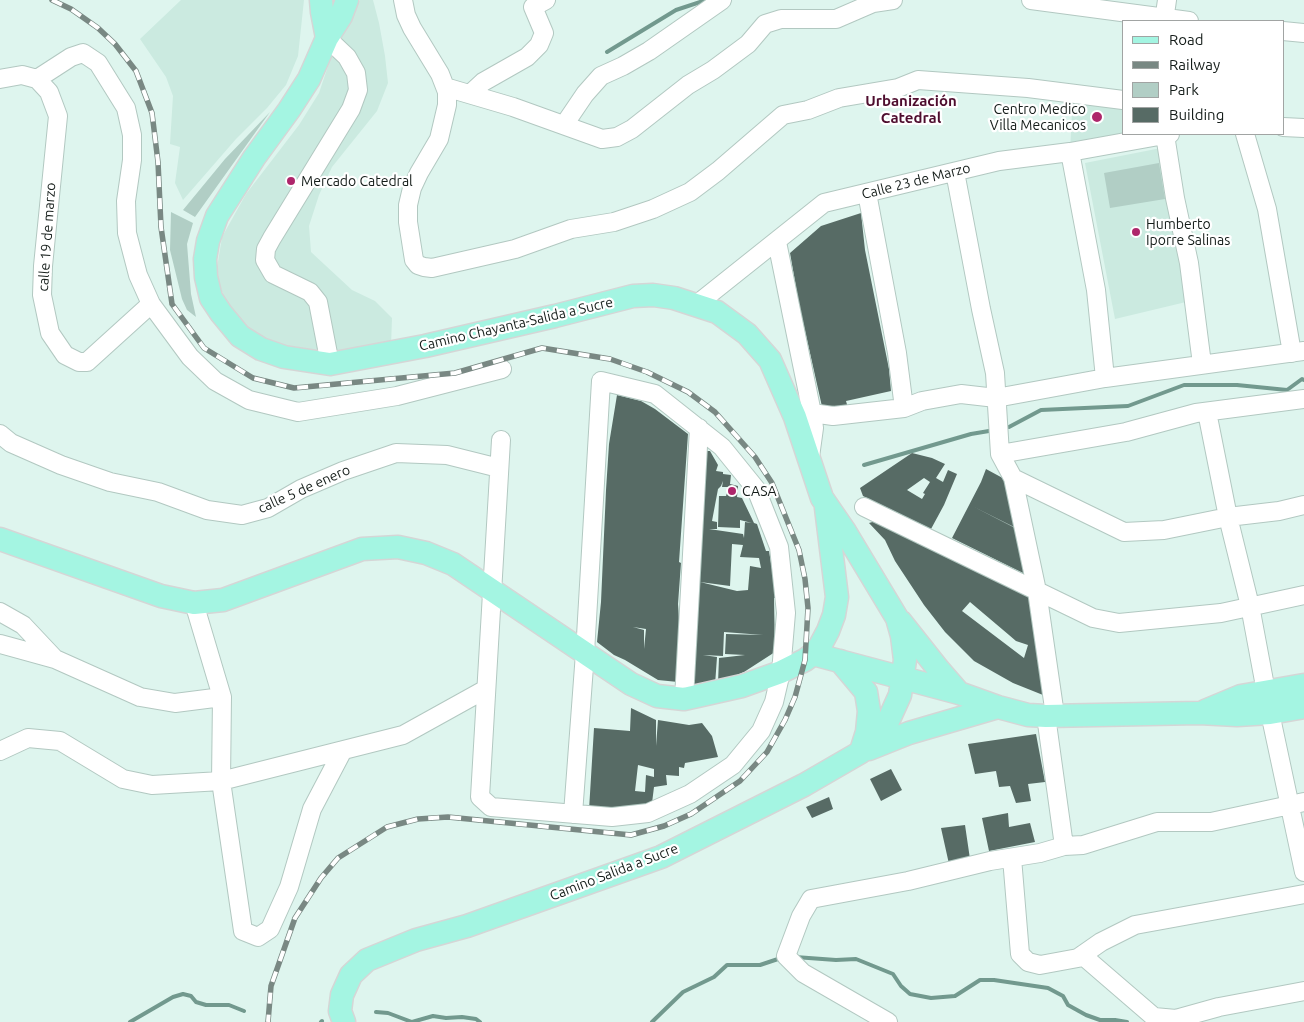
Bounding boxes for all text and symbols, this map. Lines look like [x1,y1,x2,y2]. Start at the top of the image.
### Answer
legend [1122,20,1284,135]
text: Road [1169,31,1204,48]
text: Railway [1169,56,1220,73]
text: Park [1169,81,1199,98]
district label: Urbanización Catedral [865,92,957,127]
place label: Centro Medico Villa Mecanicos [990,101,1086,134]
text: Building [1169,106,1224,123]
marker: Centro Medico Villa Mecanicos [1090,110,1104,124]
street label: Calle 23 de Marzo [860,159,972,203]
place label: Mercado Catedral [301,173,413,189]
marker: Mercado Catedral [285,175,297,187]
street label: calle 19 de marzo [35,182,59,292]
place label: Humberto Iporre Salinas [1146,216,1230,248]
marker: Humberto Iporre Salinas [1130,226,1142,238]
street label: Camino Chayanta-Salida a Sucre [417,293,615,355]
street label: calle 5 de enero [255,461,353,517]
place label: CASA [742,483,777,499]
marker: CASA [726,485,738,497]
street label: Camino Salida a Sucre [547,840,681,904]

